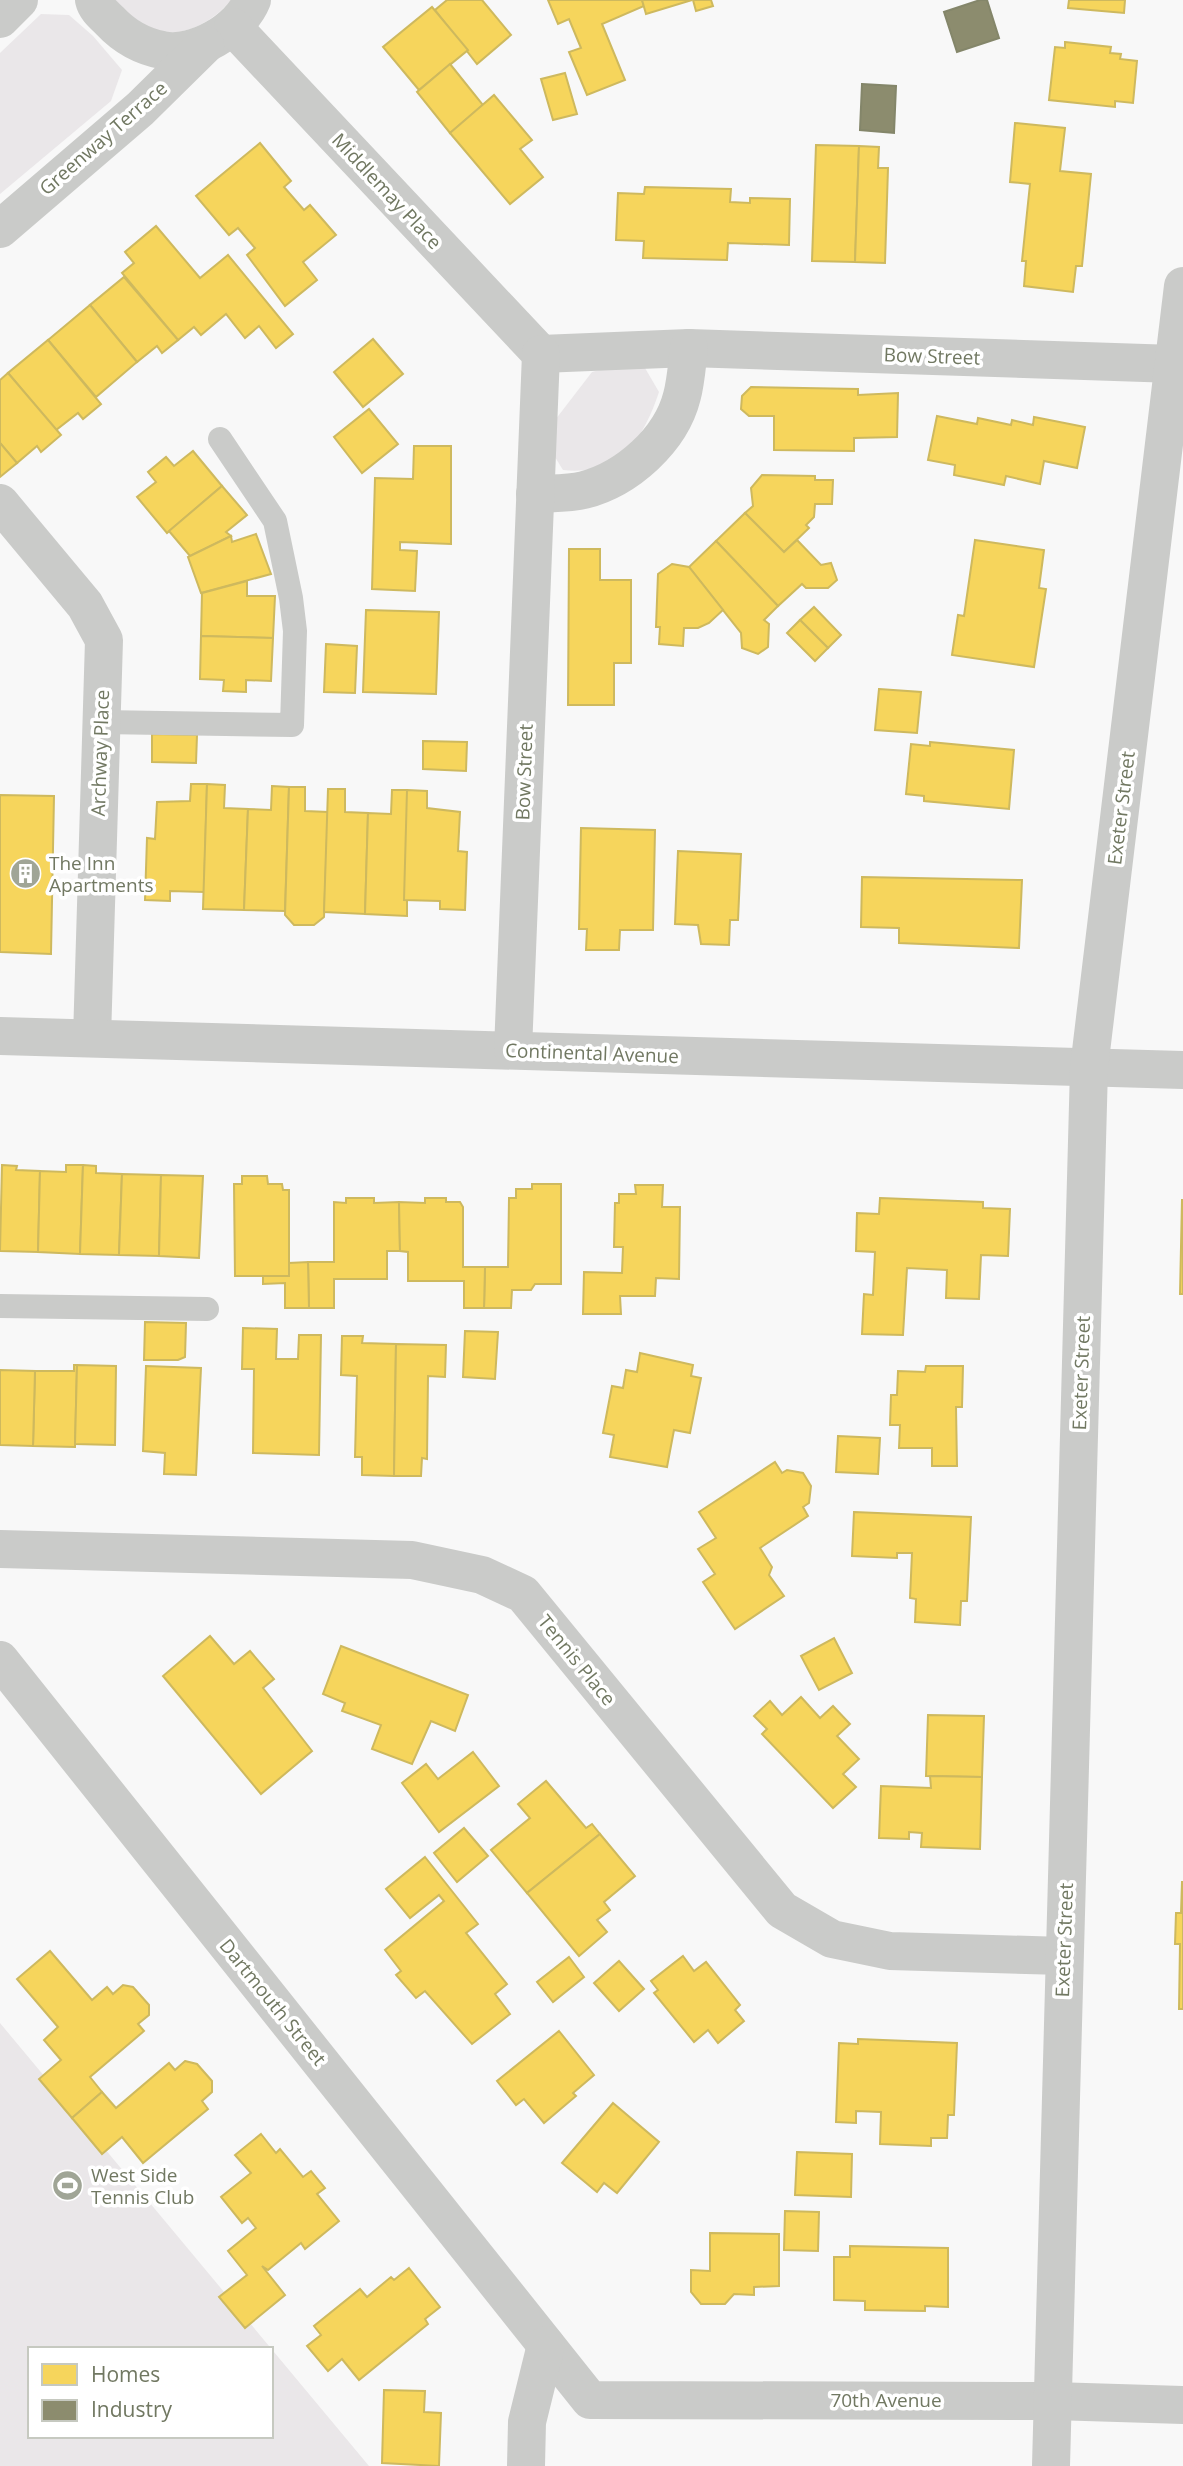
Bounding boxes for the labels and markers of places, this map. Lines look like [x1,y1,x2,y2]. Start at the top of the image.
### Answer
place label: The Inn Apartments [49,850,153,898]
building icon: The Inn Apartments [9,857,43,891]
place label: West Side Tennis Club [91,2162,194,2210]
sports icon: West Side Tennis Club [51,2169,85,2203]

